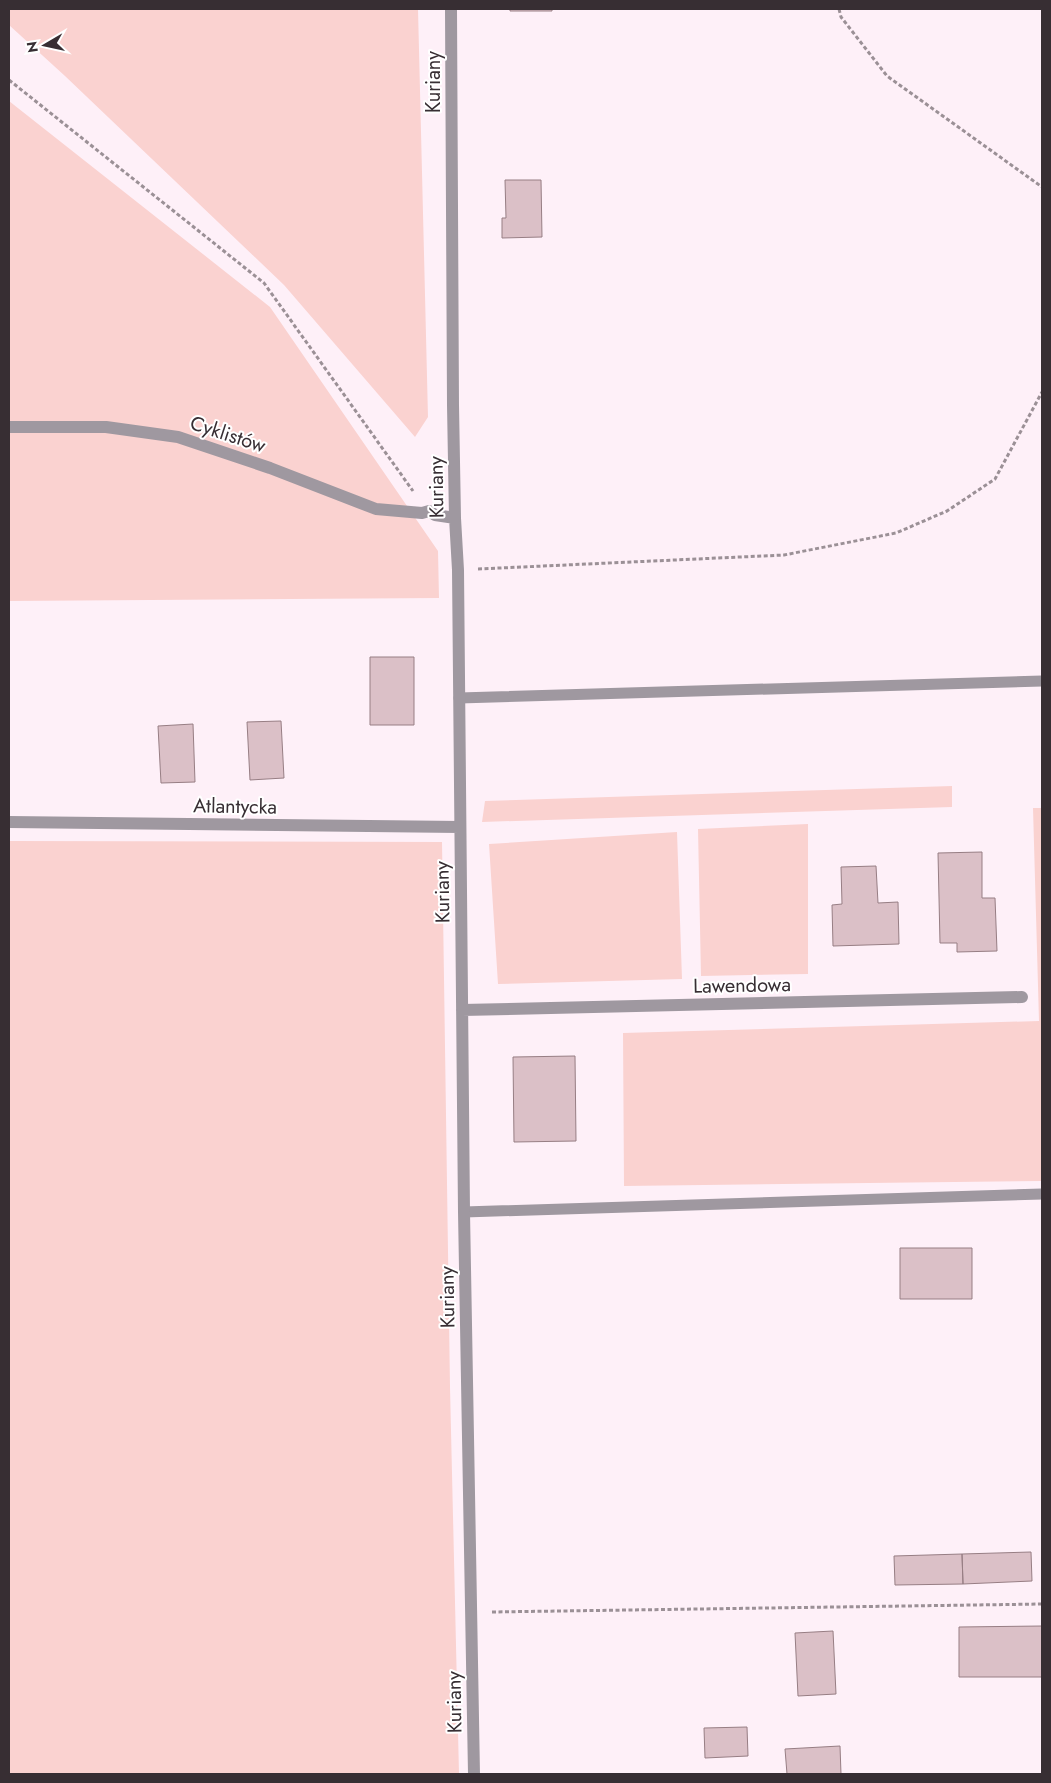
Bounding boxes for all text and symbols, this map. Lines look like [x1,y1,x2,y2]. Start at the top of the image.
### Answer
north arrow [20,20,70,70]
text: N [21,40,43,54]
street label: Kuriany [419,51,448,113]
street label: Cyklistów [186,409,270,460]
street label: Kuriany [421,456,452,518]
street label: Atlantycka [193,791,277,822]
street label: Kuriany [427,861,458,923]
street label: Lawendowa [693,970,791,1001]
street label: Kuriany [432,1266,463,1328]
street label: Kuriany [439,1671,470,1733]

